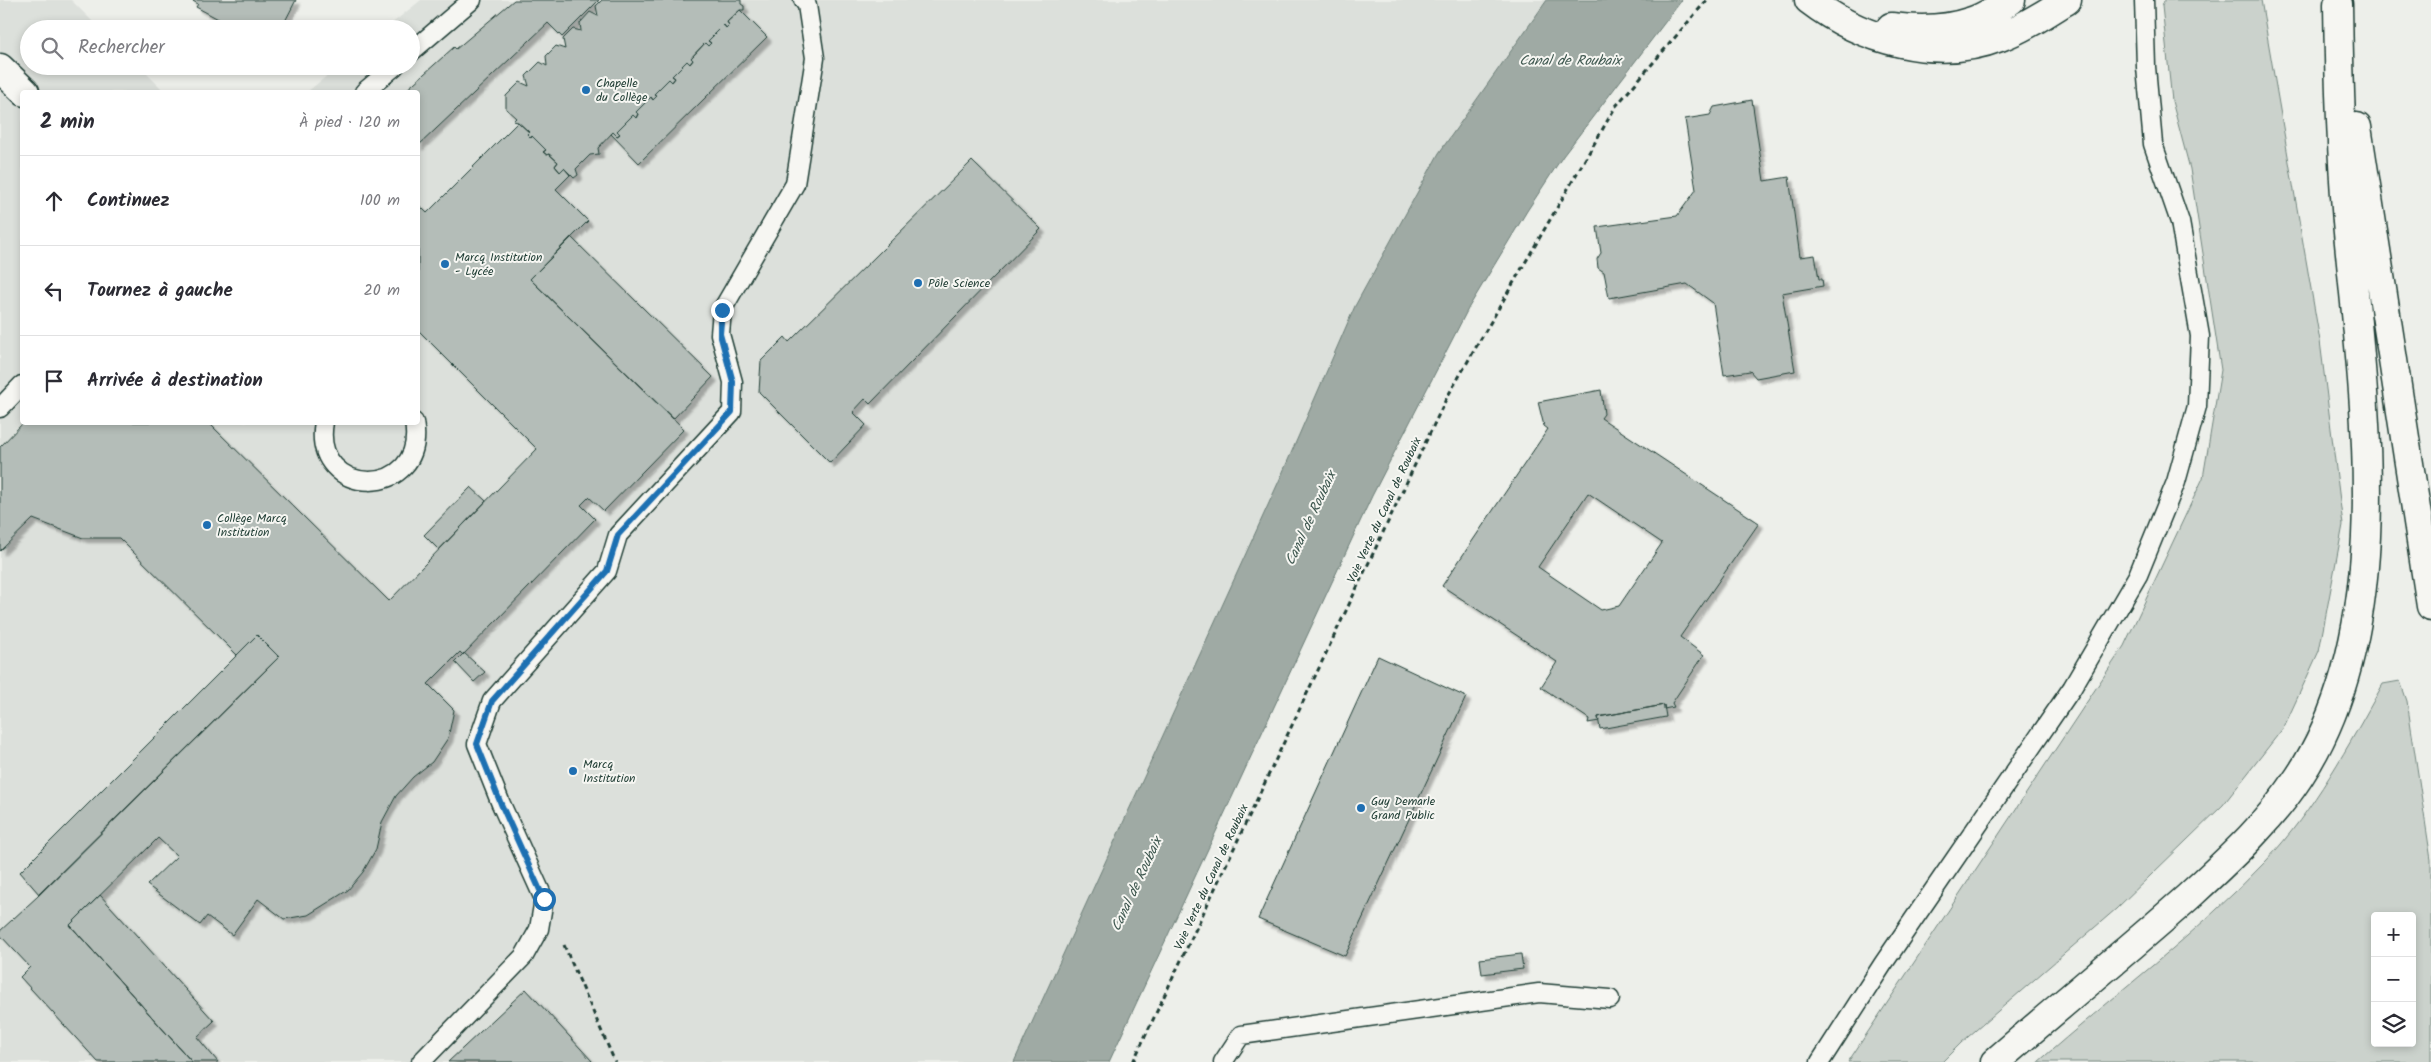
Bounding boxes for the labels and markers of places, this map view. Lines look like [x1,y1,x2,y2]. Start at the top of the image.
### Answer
place label: Chapelle du Collège [596,74,648,107]
marker: Chapelle du Collège [580,84,592,96]
place label: Marcq Institution - Lycée [455,248,542,281]
marker: Marcq Institution - Lycée [439,258,451,270]
place label: Pôle Science [928,274,991,293]
marker: Pôle Science [912,277,924,289]
place label: Collège Marcq Institution [217,509,287,542]
marker: Collège Marcq Institution [201,519,213,531]
place label: Marcq Institution [583,755,635,788]
marker: Marcq Institution [567,765,579,777]
place label: Guy Demarle Grand Public [1371,792,1436,825]
marker: Guy Demarle Grand Public [1355,802,1367,814]

